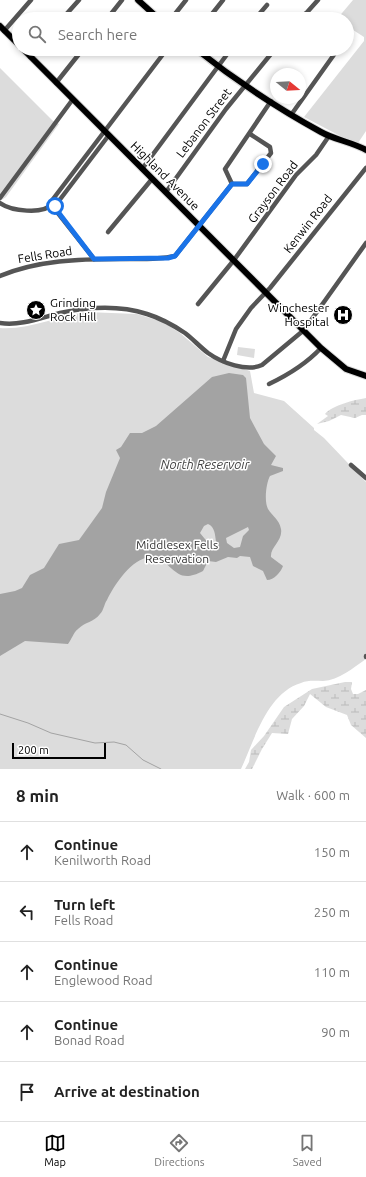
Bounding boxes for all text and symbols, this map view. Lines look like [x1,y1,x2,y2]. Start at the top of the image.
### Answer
search box [12,12,354,56]
icon: search [26,23,48,45]
text: Search here [58,26,137,43]
north arrow [270,68,306,104]
street label: Lebanon Street [173,85,234,160]
street label: Highland Avenue [128,139,202,213]
route end [254,155,272,173]
street label: Grayson Road [245,158,300,225]
street label: Kenwin Road [281,192,334,255]
route start [46,197,64,215]
street label: Fells Road [17,244,73,265]
place label: Grinding Rock Hill [50,296,96,323]
place icon: Grinding Rock Hill [25,299,47,321]
place label: Winchester Hospital [268,301,329,328]
hospital icon: Winchester Hospital [332,304,354,326]
water label: North Reservoir [160,457,251,471]
park label: Middlesex Fells Reservation [136,538,218,565]
scale bar [12,741,106,760]
text: 200 m [18,744,49,756]
text: 8 min [16,786,59,805]
text: Walk · 600 m [276,788,350,802]
text: Continue [54,836,118,853]
icon: ahead [16,841,38,863]
text: 150 m [314,845,350,859]
text: Kenilworth Road [54,853,151,867]
text: Turn left [54,896,115,913]
icon: left [16,901,38,923]
text: 250 m [314,905,350,919]
text: Fells Road [54,913,113,927]
text: Continue [54,956,118,973]
icon: ahead [16,961,38,983]
text: 110 m [314,965,350,979]
text: Englewood Road [54,973,153,987]
text: Continue [54,1016,118,1033]
icon: ahead [16,1021,38,1043]
text: 90 m [321,1025,350,1039]
text: Bonad Road [54,1033,125,1047]
icon: arrive [16,1081,38,1103]
text: Arrive at destination [54,1083,200,1100]
tab: Map [44,1132,66,1168]
tab: Directions [154,1132,204,1168]
tab: Saved [293,1132,322,1168]

